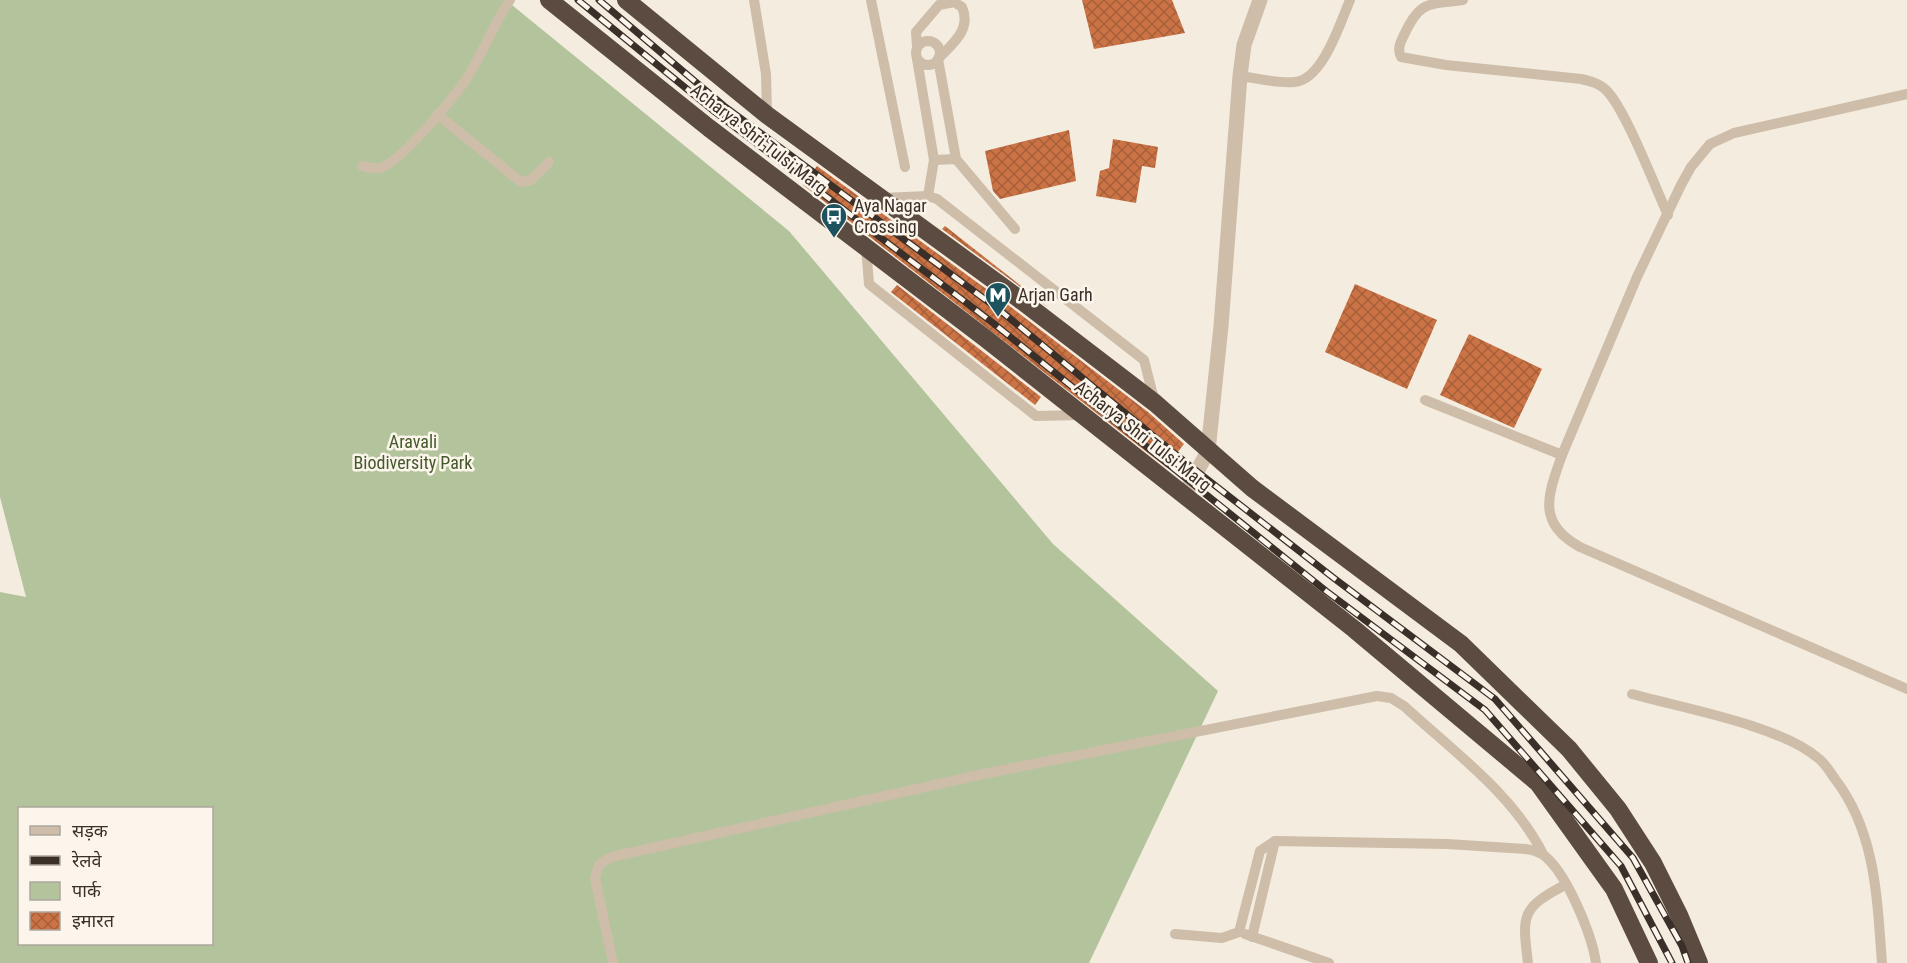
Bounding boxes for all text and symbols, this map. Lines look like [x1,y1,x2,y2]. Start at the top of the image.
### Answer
street label: Acharya Shri Tulsi Marg [687,79,832,198]
place label: Aya Nagar Crossing [854,195,927,237]
bus stop icon: Aya Nagar Crossing [819,201,849,239]
metro station icon: Arjan Garh [983,280,1013,318]
place label: Arjan Garh [1018,284,1093,305]
street label: Acharya Shri Tulsi Marg [1071,376,1216,495]
park label: Aravali Biodiversity Park [354,431,472,473]
legend [18,807,213,945]
text: सड़क [72,820,109,841]
text: रेलवे [71,850,103,871]
text: पार्क [72,880,102,901]
text: इमारत [72,910,115,931]

